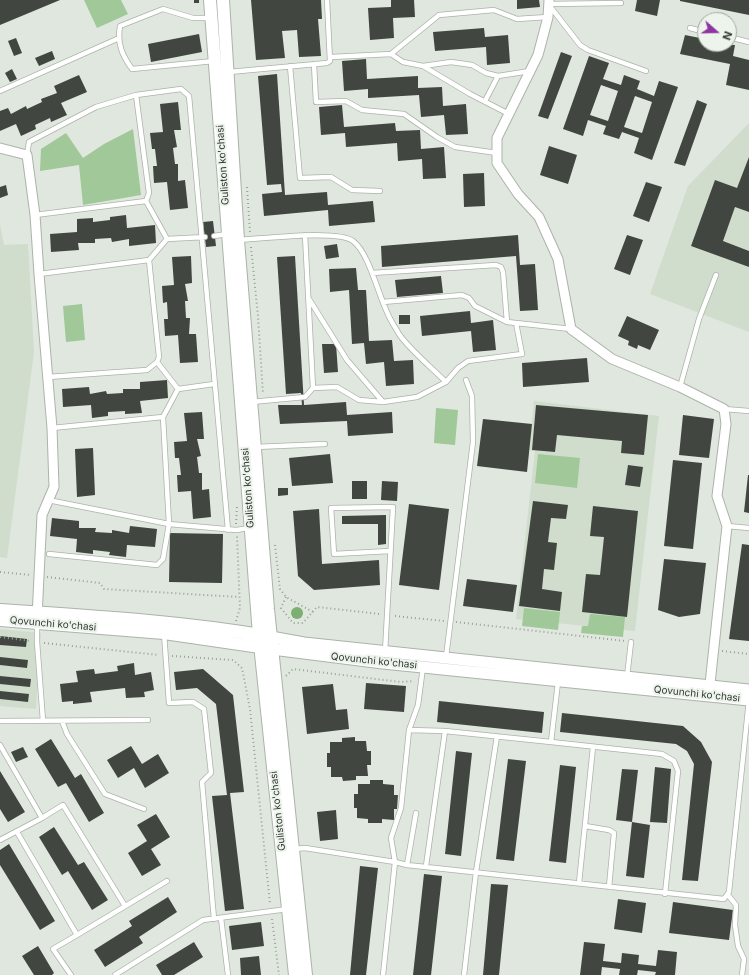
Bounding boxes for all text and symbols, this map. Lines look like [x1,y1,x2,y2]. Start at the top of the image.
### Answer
north arrow [697,12,737,52]
text: N [719,29,735,42]
street label: Guliston ko'chasi [214,125,232,205]
street label: Guliston ko'chasi [239,448,257,528]
street label: Qovunchi ko'chasi [9,614,97,634]
street label: Qovunchi ko'chasi [330,651,418,671]
street label: Qovunchi ko'chasi [653,684,741,704]
street label: Guliston ko'chasi [268,770,288,852]

